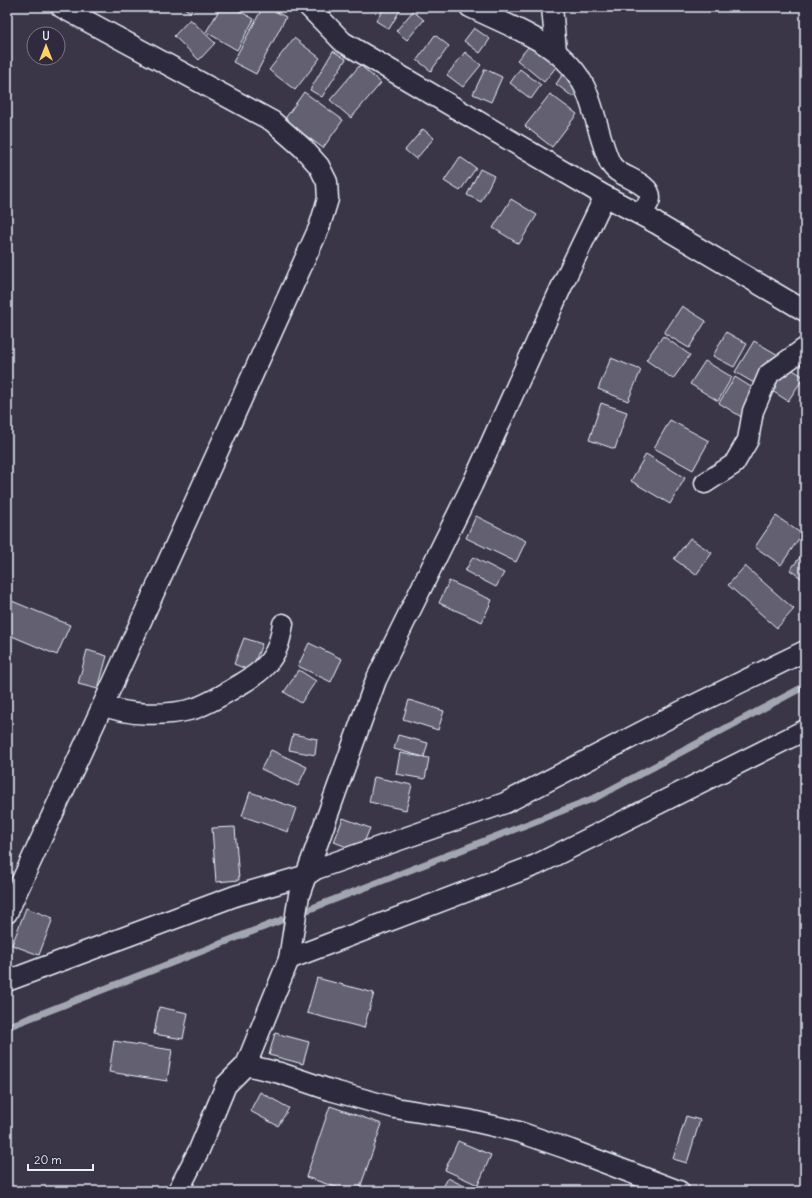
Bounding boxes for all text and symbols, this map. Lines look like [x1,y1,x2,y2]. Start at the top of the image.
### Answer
north arrow [26,26,66,66]
text: U [42,29,50,43]
scale bar [28,1146,93,1172]
text: 20 m [34,1152,62,1167]

